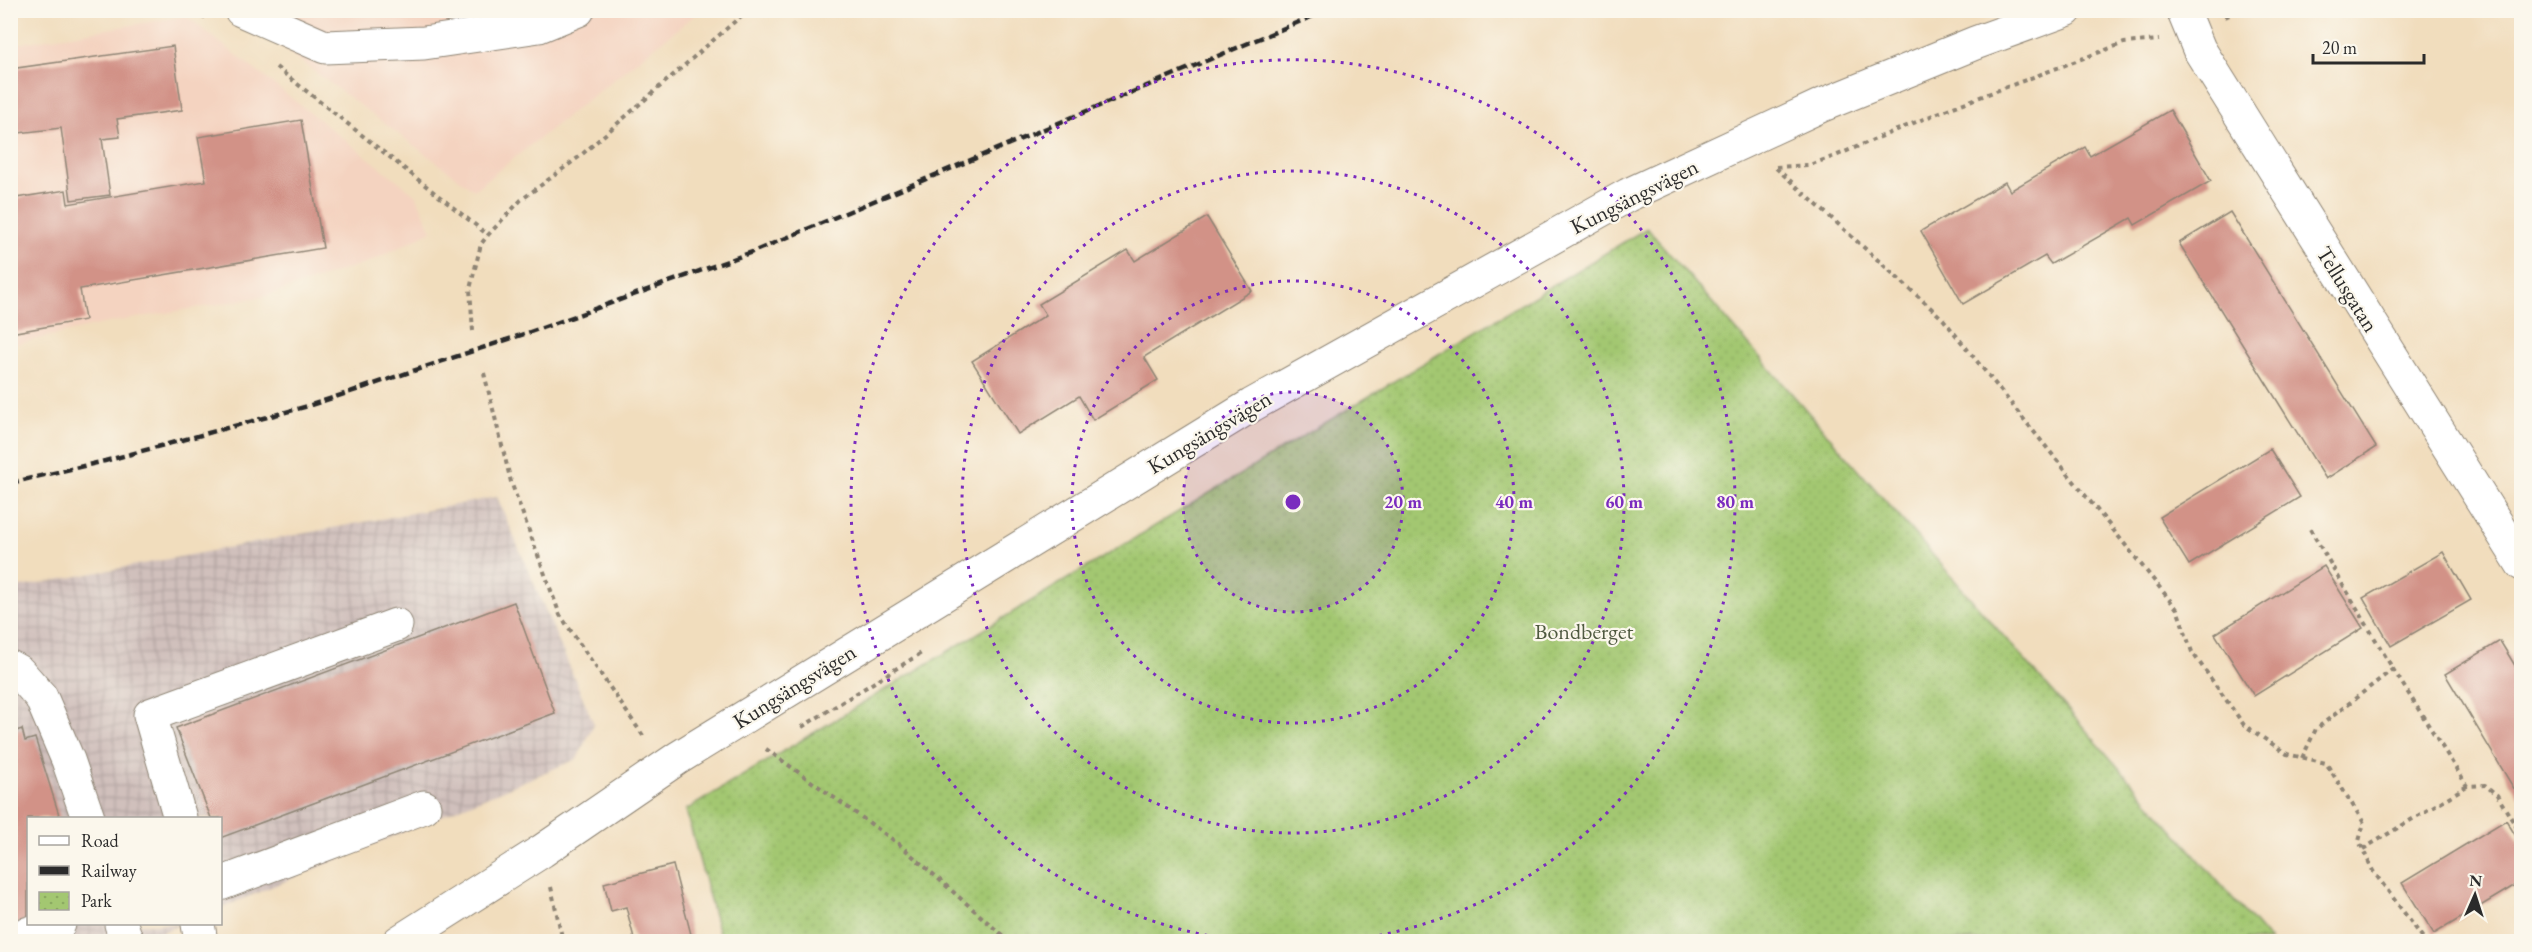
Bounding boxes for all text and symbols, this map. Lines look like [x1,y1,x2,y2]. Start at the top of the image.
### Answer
scale bar [2313,27,2424,65]
text: 20 m [2322,36,2357,59]
street label: Kungsängsvägen [1565,152,1703,241]
street label: Tellusgatan [2310,241,2385,338]
street label: Kungsängsvägen [1142,384,1277,481]
text: 20 m [1384,490,1422,513]
text: 40 m [1495,490,1533,513]
text: 60 m [1605,490,1643,513]
text: 80 m [1716,490,1754,513]
centre of rings [1283,492,1303,512]
park label: Bondberget [1535,617,1634,646]
street label: Kungsängsvägen [727,637,862,736]
legend [27,817,222,925]
text: Road [81,829,120,852]
text: Railway [81,859,137,882]
north arrow [2445,865,2505,925]
text: N [2469,870,2483,891]
text: Park [81,889,112,912]

